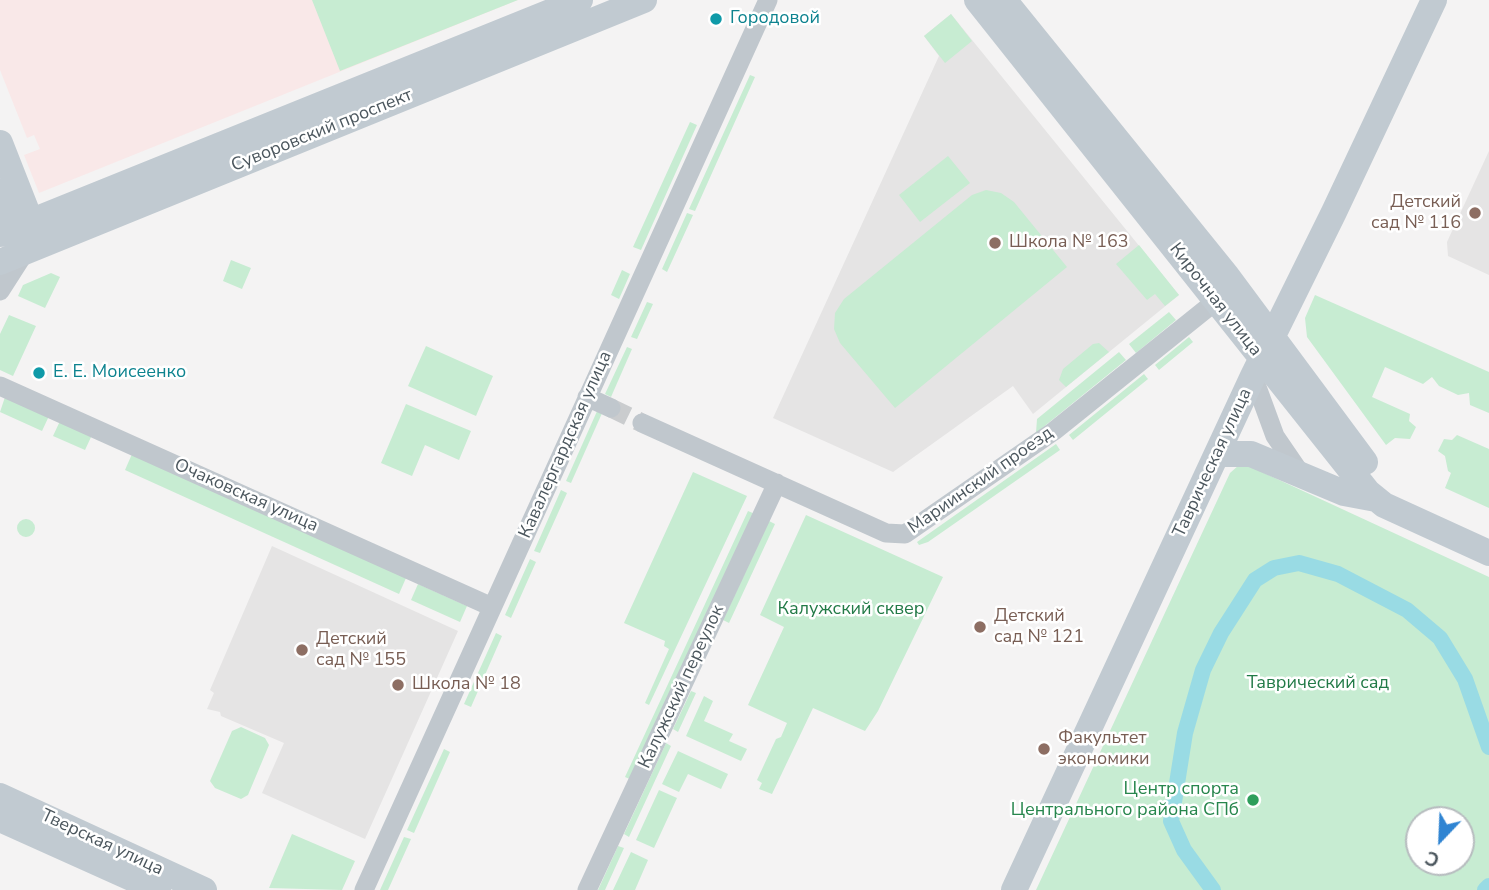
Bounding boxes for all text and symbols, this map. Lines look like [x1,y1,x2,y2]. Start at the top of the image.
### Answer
place label: Городовой [730,8,820,30]
marker: Городовой [708,11,724,27]
street label: Суворовский проспект [228,85,416,177]
place label: Детский сад № 116 [1371,192,1461,234]
marker: Детский сад № 116 [1467,205,1483,221]
place label: Школа № 163 [1009,232,1129,254]
marker: Школа № 163 [987,235,1003,251]
street label: Кирочная улица [1164,239,1266,361]
street label: Кавалергардская улица [515,348,617,542]
place label: Е. Е. Моисеенко [53,362,186,384]
marker: Е. Е. Моисеенко [31,365,47,381]
street label: Таврическая улица [1169,385,1257,541]
street label: Мариинский проезд [904,423,1058,539]
street label: Очаковская улица [171,455,321,537]
park label: Калужский сквер [777,599,925,621]
street label: Калужский переулок [635,602,729,772]
place label: Детский сад № 121 [994,606,1084,648]
marker: Детский сад № 121 [972,619,988,635]
place label: Детский сад № 155 [316,629,406,672]
marker: Детский сад № 155 [294,642,310,658]
park label: Таврический сад [1247,673,1389,695]
place label: Школа № 18 [412,674,521,696]
marker: Школа № 18 [390,677,406,693]
place label: Факультет экономики [1058,728,1150,770]
marker: Факультет экономики [1036,741,1052,757]
place label: Центр спорта Центрального района СПб [1011,779,1239,822]
marker: Центр спорта Центрального района СПб [1245,792,1261,808]
street label: Тверская улица [38,805,166,881]
north arrow [1405,806,1475,876]
text: С [1422,844,1444,873]

